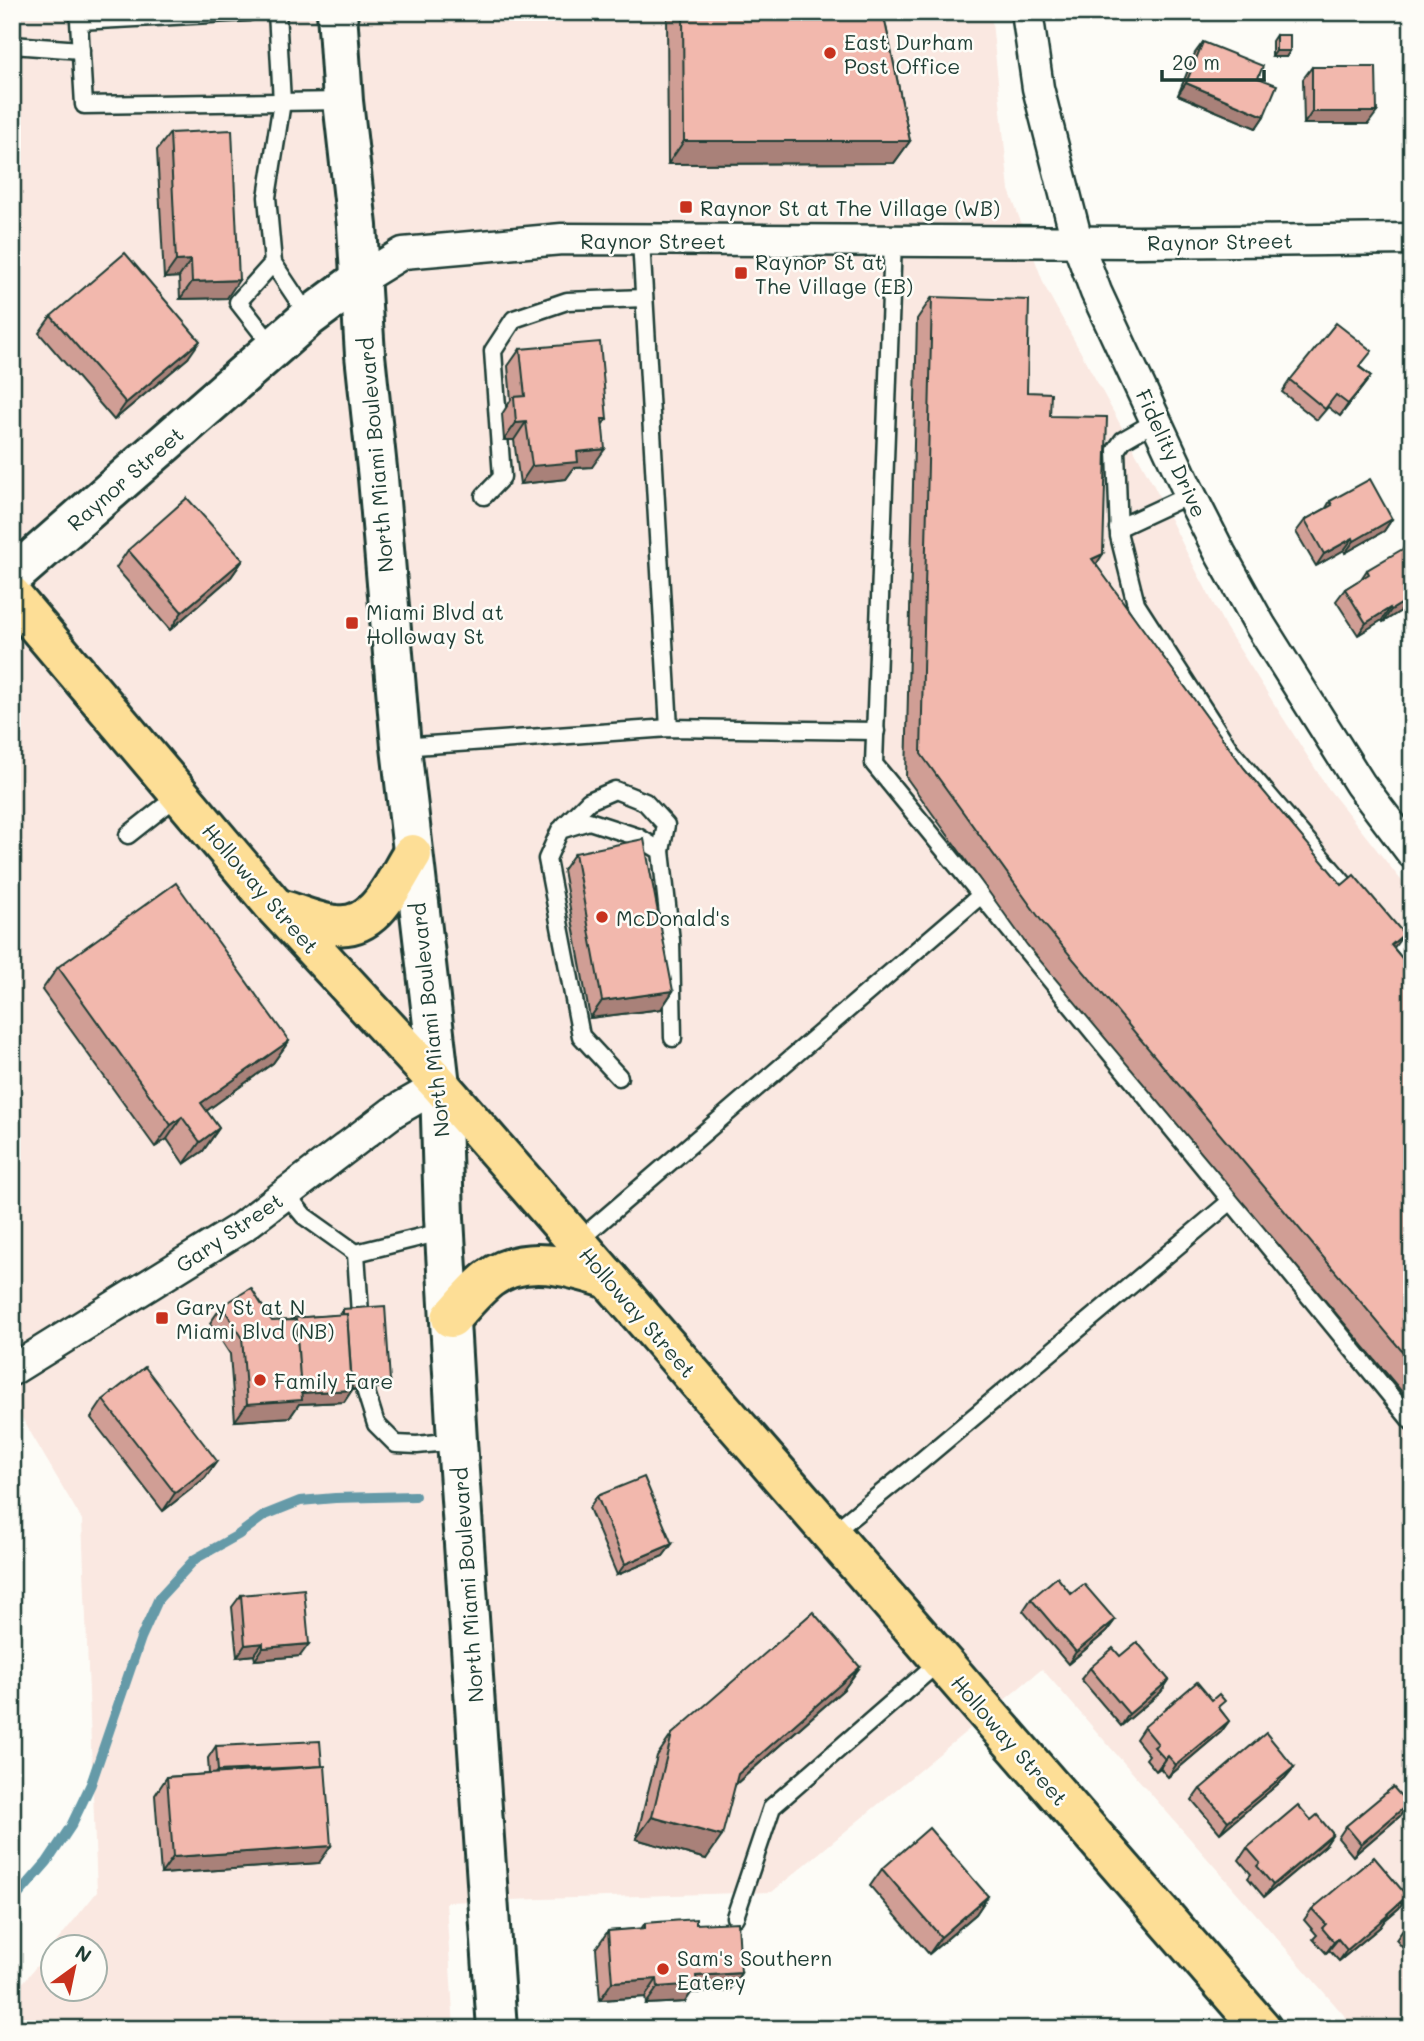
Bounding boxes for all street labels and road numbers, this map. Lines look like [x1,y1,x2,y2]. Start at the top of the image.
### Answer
street label: Raynor Street [1147,226,1293,256]
street label: Raynor Street [580,227,726,254]
street label: North Miami Boulevard [351,336,399,574]
street label: Fidelity Drive [1130,384,1214,522]
street label: Raynor Street [61,420,189,536]
street label: Holloway Street [197,817,325,959]
street label: North Miami Boulevard [403,901,455,1139]
street label: Gary Street [170,1186,288,1278]
street label: Holloway Street [574,1241,702,1383]
street label: North Miami Boulevard [445,1466,489,1704]
street label: Holloway Street [946,1669,1074,1811]

